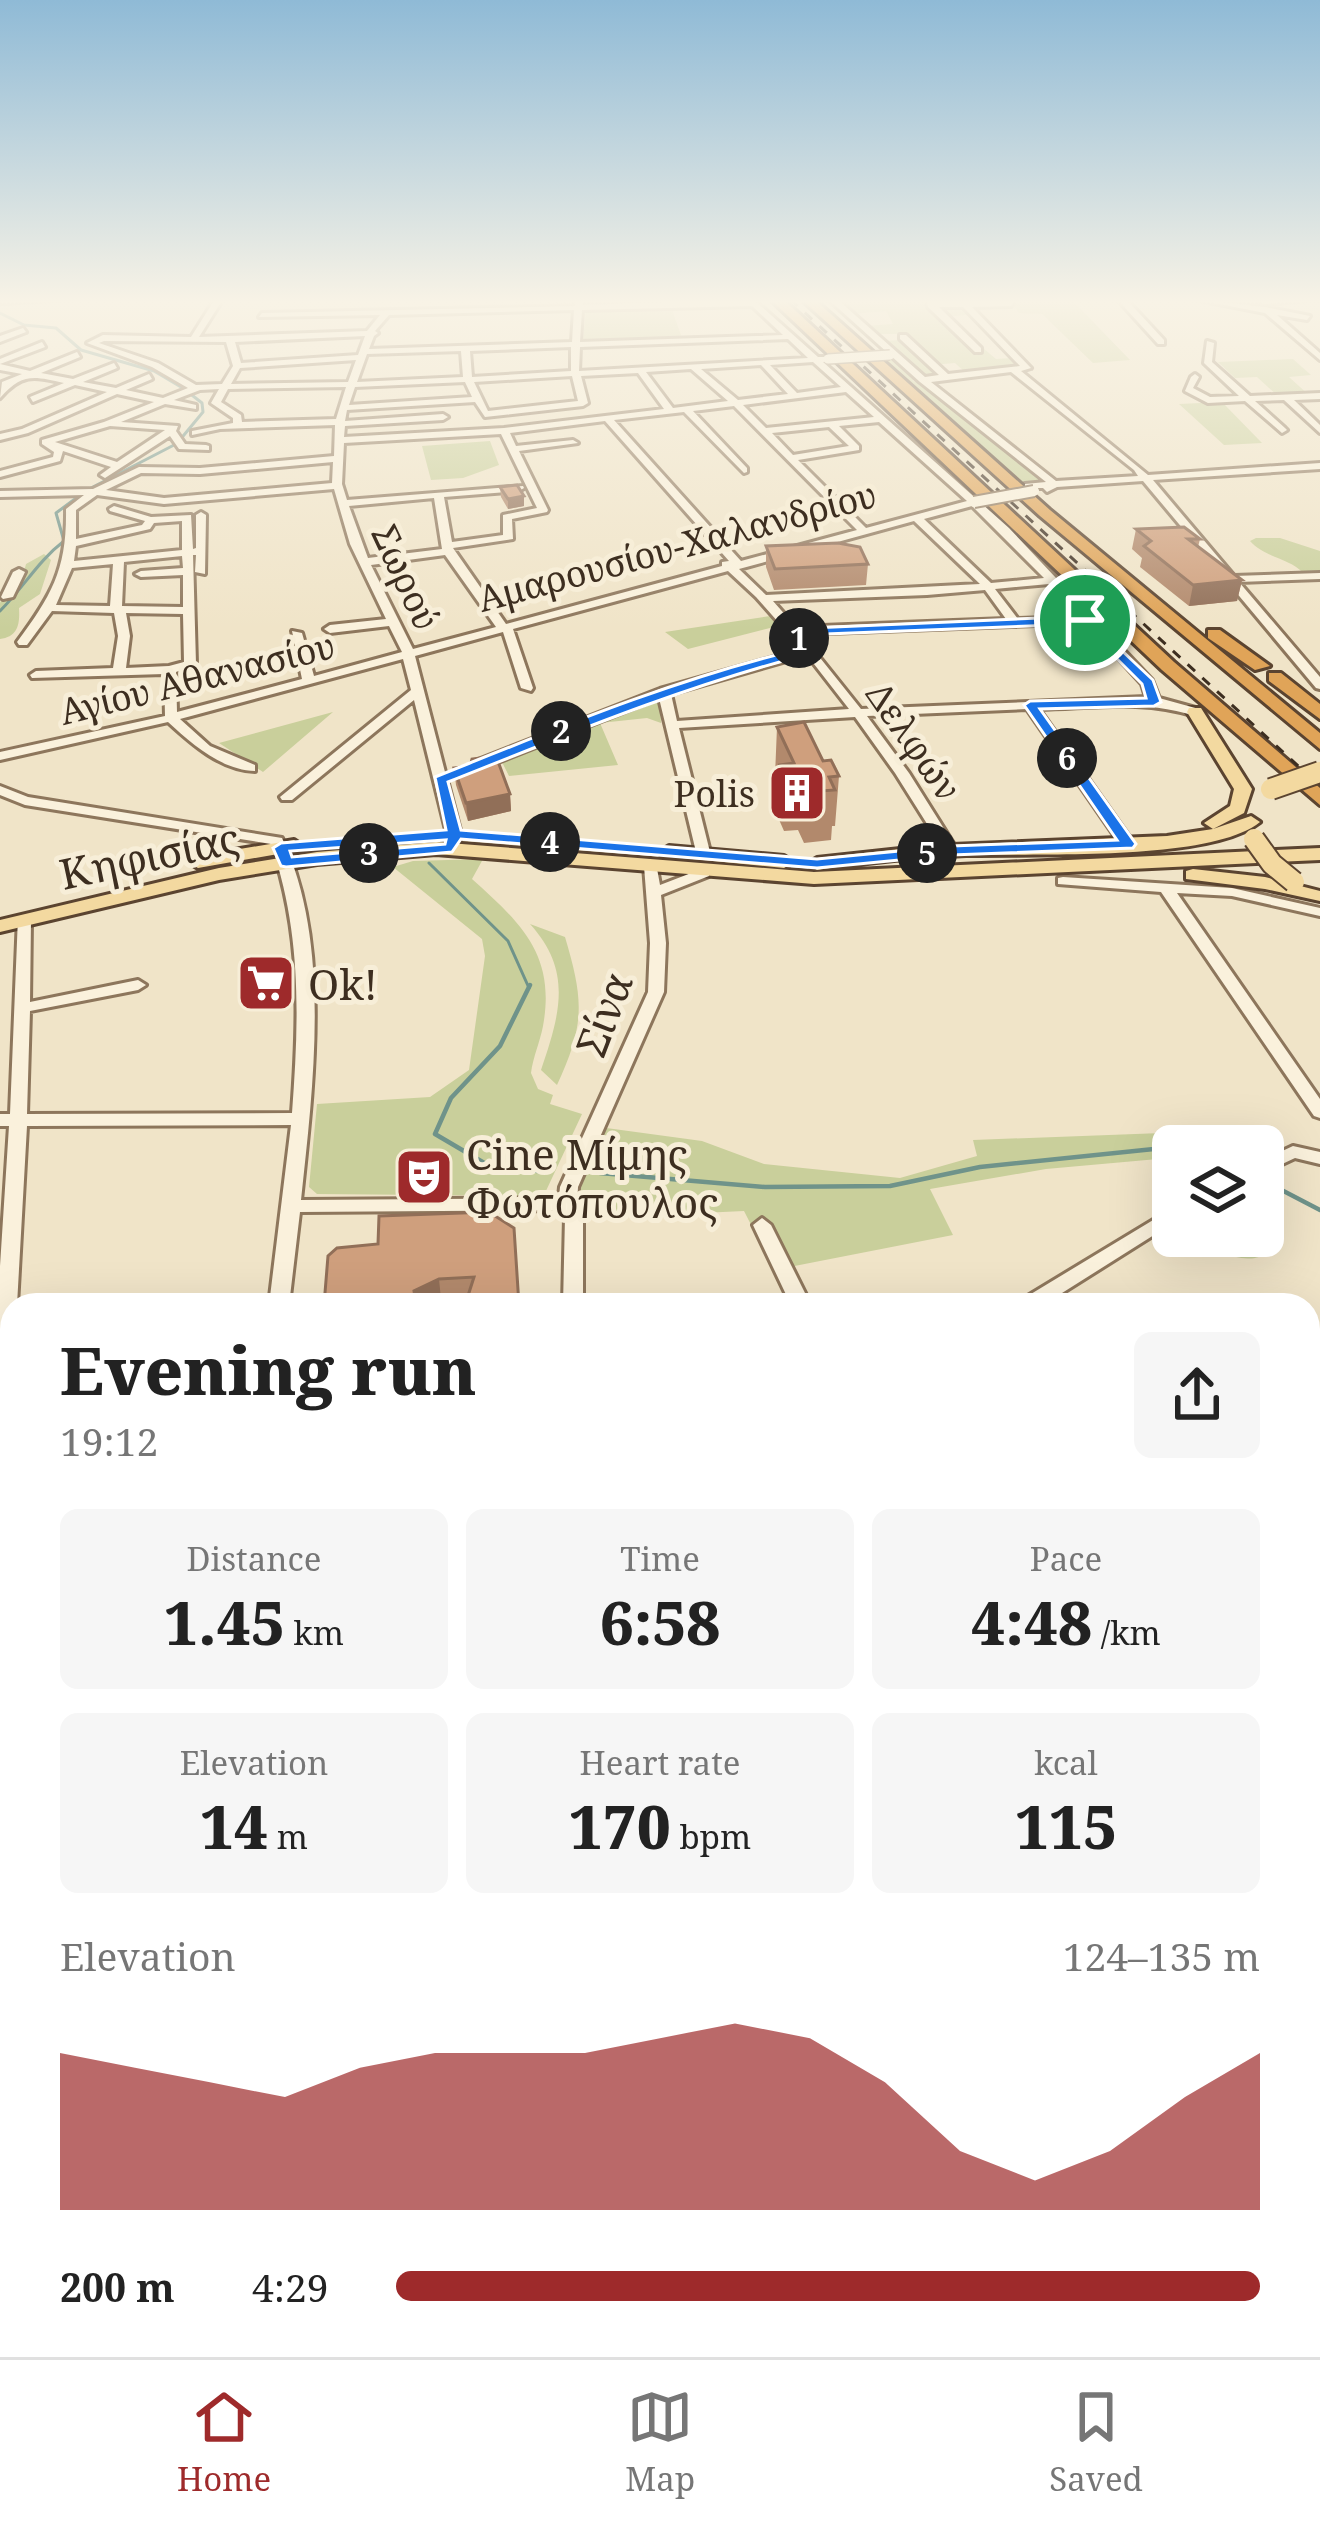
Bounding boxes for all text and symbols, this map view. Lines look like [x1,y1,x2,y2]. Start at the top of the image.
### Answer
street label: Αμαρουσίου-Χαλανδρίου [472,469,882,623]
street label: Σωρού [360,517,452,637]
pin [1034,569,1136,671]
icon: arrive [1052,587,1118,653]
pin: 1 [769,608,829,668]
text: 1 [790,615,808,660]
street label: Αγίου Αθανασίου [54,620,340,736]
street label: Δελφών [855,672,973,810]
pin: 2 [531,701,591,761]
text: 2 [552,708,570,753]
pin: 6 [1037,728,1097,788]
text: 6 [1058,735,1076,780]
building icon: Polis [766,762,828,824]
place label: Polis [674,769,755,818]
street label: Κηφισίας [54,808,244,902]
pin: 4 [520,812,580,872]
text: 4 [541,819,559,864]
pin: 3 [339,823,399,883]
pin: 5 [897,823,957,883]
text: 3 [360,830,378,875]
text: 5 [918,830,936,875]
supermarket icon: Ok! [235,952,297,1014]
place label: Ok! [308,955,378,1012]
street label: Σίνα [561,964,645,1064]
place label: Cine Μίμης Φωτόπουλος [466,1125,718,1230]
map controls [1152,1125,1284,1257]
button: layers [1152,1125,1284,1257]
theatre icon: Cine Μίμης Φωτόπουλος [393,1146,455,1208]
text: Evening run [60,1324,477,1414]
button: share [1134,1332,1260,1458]
text: 19:12 [60,1414,158,1467]
text: Distance [187,1536,321,1581]
text: Time [620,1536,700,1581]
text: Pace [1030,1536,1102,1581]
text: 1.45 [164,1581,285,1663]
text: 6:58 [600,1581,720,1663]
text: 4:48 [971,1581,1092,1663]
text: km [285,1610,344,1655]
text: /km [1092,1610,1161,1655]
text: Elevation [180,1740,328,1785]
text: Heart rate [580,1740,740,1785]
text: kcal [1034,1740,1098,1785]
text: 14 [200,1785,268,1867]
text: 170 [569,1785,671,1867]
text: 115 [1015,1785,1117,1867]
text: m [268,1814,308,1859]
text: bpm [671,1814,751,1859]
text: Elevation [60,1929,236,1982]
text: 124–135 m [1063,1929,1260,1982]
text: 200 m [60,2260,175,2313]
text: 4:29 [252,2260,329,2313]
tab: Home [177,2384,271,2501]
tab: Map [625,2384,695,2501]
tab: Saved [1049,2384,1143,2501]

